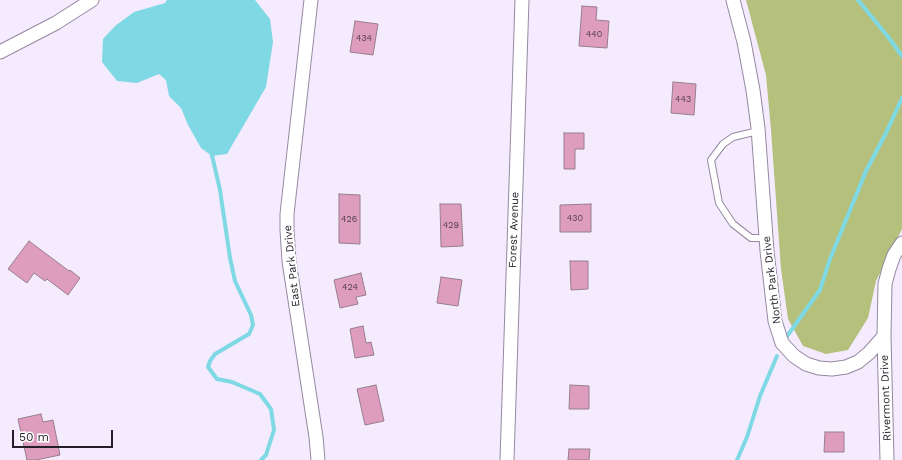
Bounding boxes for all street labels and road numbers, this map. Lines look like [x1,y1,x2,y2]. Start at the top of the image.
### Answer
street label: Forest Avenue [506,192,522,268]
street label: East Park Drive [281,224,303,308]
street label: North Park Drive [760,235,784,325]
street label: Rivermont Drive [878,355,894,441]

